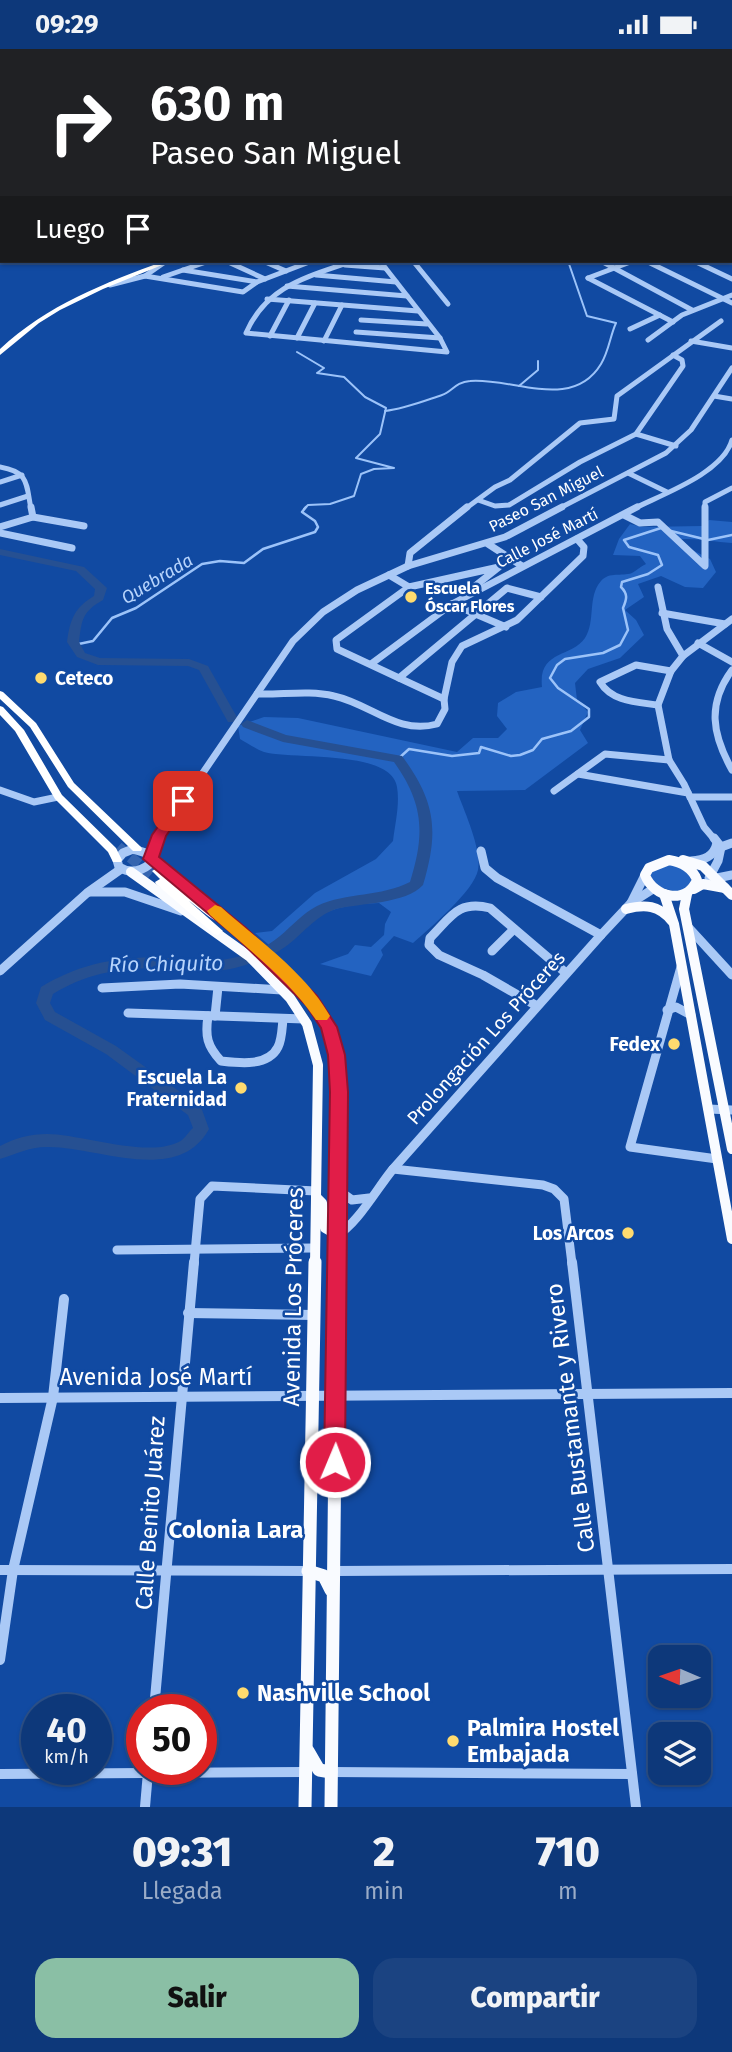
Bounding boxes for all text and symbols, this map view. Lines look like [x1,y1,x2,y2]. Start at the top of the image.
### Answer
text: 09:29 [35,9,99,40]
text: 630 m [150,74,284,133]
icon: right [35,77,126,168]
text: Paseo San Miguel [150,134,401,172]
icon: arrive [119,210,157,248]
text: Luego [35,214,105,245]
street label: Paseo San Miguel [486,462,607,536]
street label: Calle José Martí [493,504,602,572]
water label: Quebrada [117,549,197,609]
place label: Escuela Óscar Flores [425,579,515,616]
marker: Escuela Óscar Flores [403,589,419,605]
place label: Ceteco [55,667,113,690]
marker: Ceteco [33,670,49,686]
pin [153,771,213,831]
icon: arrive [164,782,202,820]
street label: Prolongación Los Próceres [402,946,570,1129]
water label: Río Chiquito [108,950,224,978]
place label: Fedex [610,1033,660,1056]
marker: Fedex [666,1036,682,1052]
place label: Escuela La Fraternidad [126,1066,227,1111]
marker: Escuela La Fraternidad [233,1080,249,1096]
street label: Avenida Los Próceres [277,1187,309,1407]
place label: Los Arcos [533,1222,614,1245]
marker: Los Arcos [620,1225,636,1241]
street label: Calle Bustamante y Rivero [540,1282,600,1554]
street label: Avenida José Martí [59,1363,253,1391]
street label: Calle Benito Juárez [129,1415,171,1611]
position arrow [298,1425,372,1499]
district label: Colonia Lara [169,1516,303,1544]
north arrow [648,1645,710,1708]
map controls [648,1645,711,1785]
place label: Nashville School [257,1679,430,1707]
marker: Nashville School [235,1685,251,1701]
speed limit sign: 50 [126,1694,217,1785]
text: 40 [46,1709,87,1751]
place label: Palmira Hostel Embajada [467,1714,619,1768]
button: layers [648,1722,711,1785]
marker: Palmira Hostel Embajada [445,1733,461,1749]
text: km/h [44,1746,89,1768]
text: 09:31 [132,1827,232,1877]
text: 2 [373,1827,395,1877]
text: 710 [536,1827,600,1877]
text: Llegada [142,1877,222,1905]
text: min [364,1877,404,1905]
text: m [558,1877,578,1905]
button: Salir [35,1958,359,2038]
button: Compartir [373,1958,697,2038]

